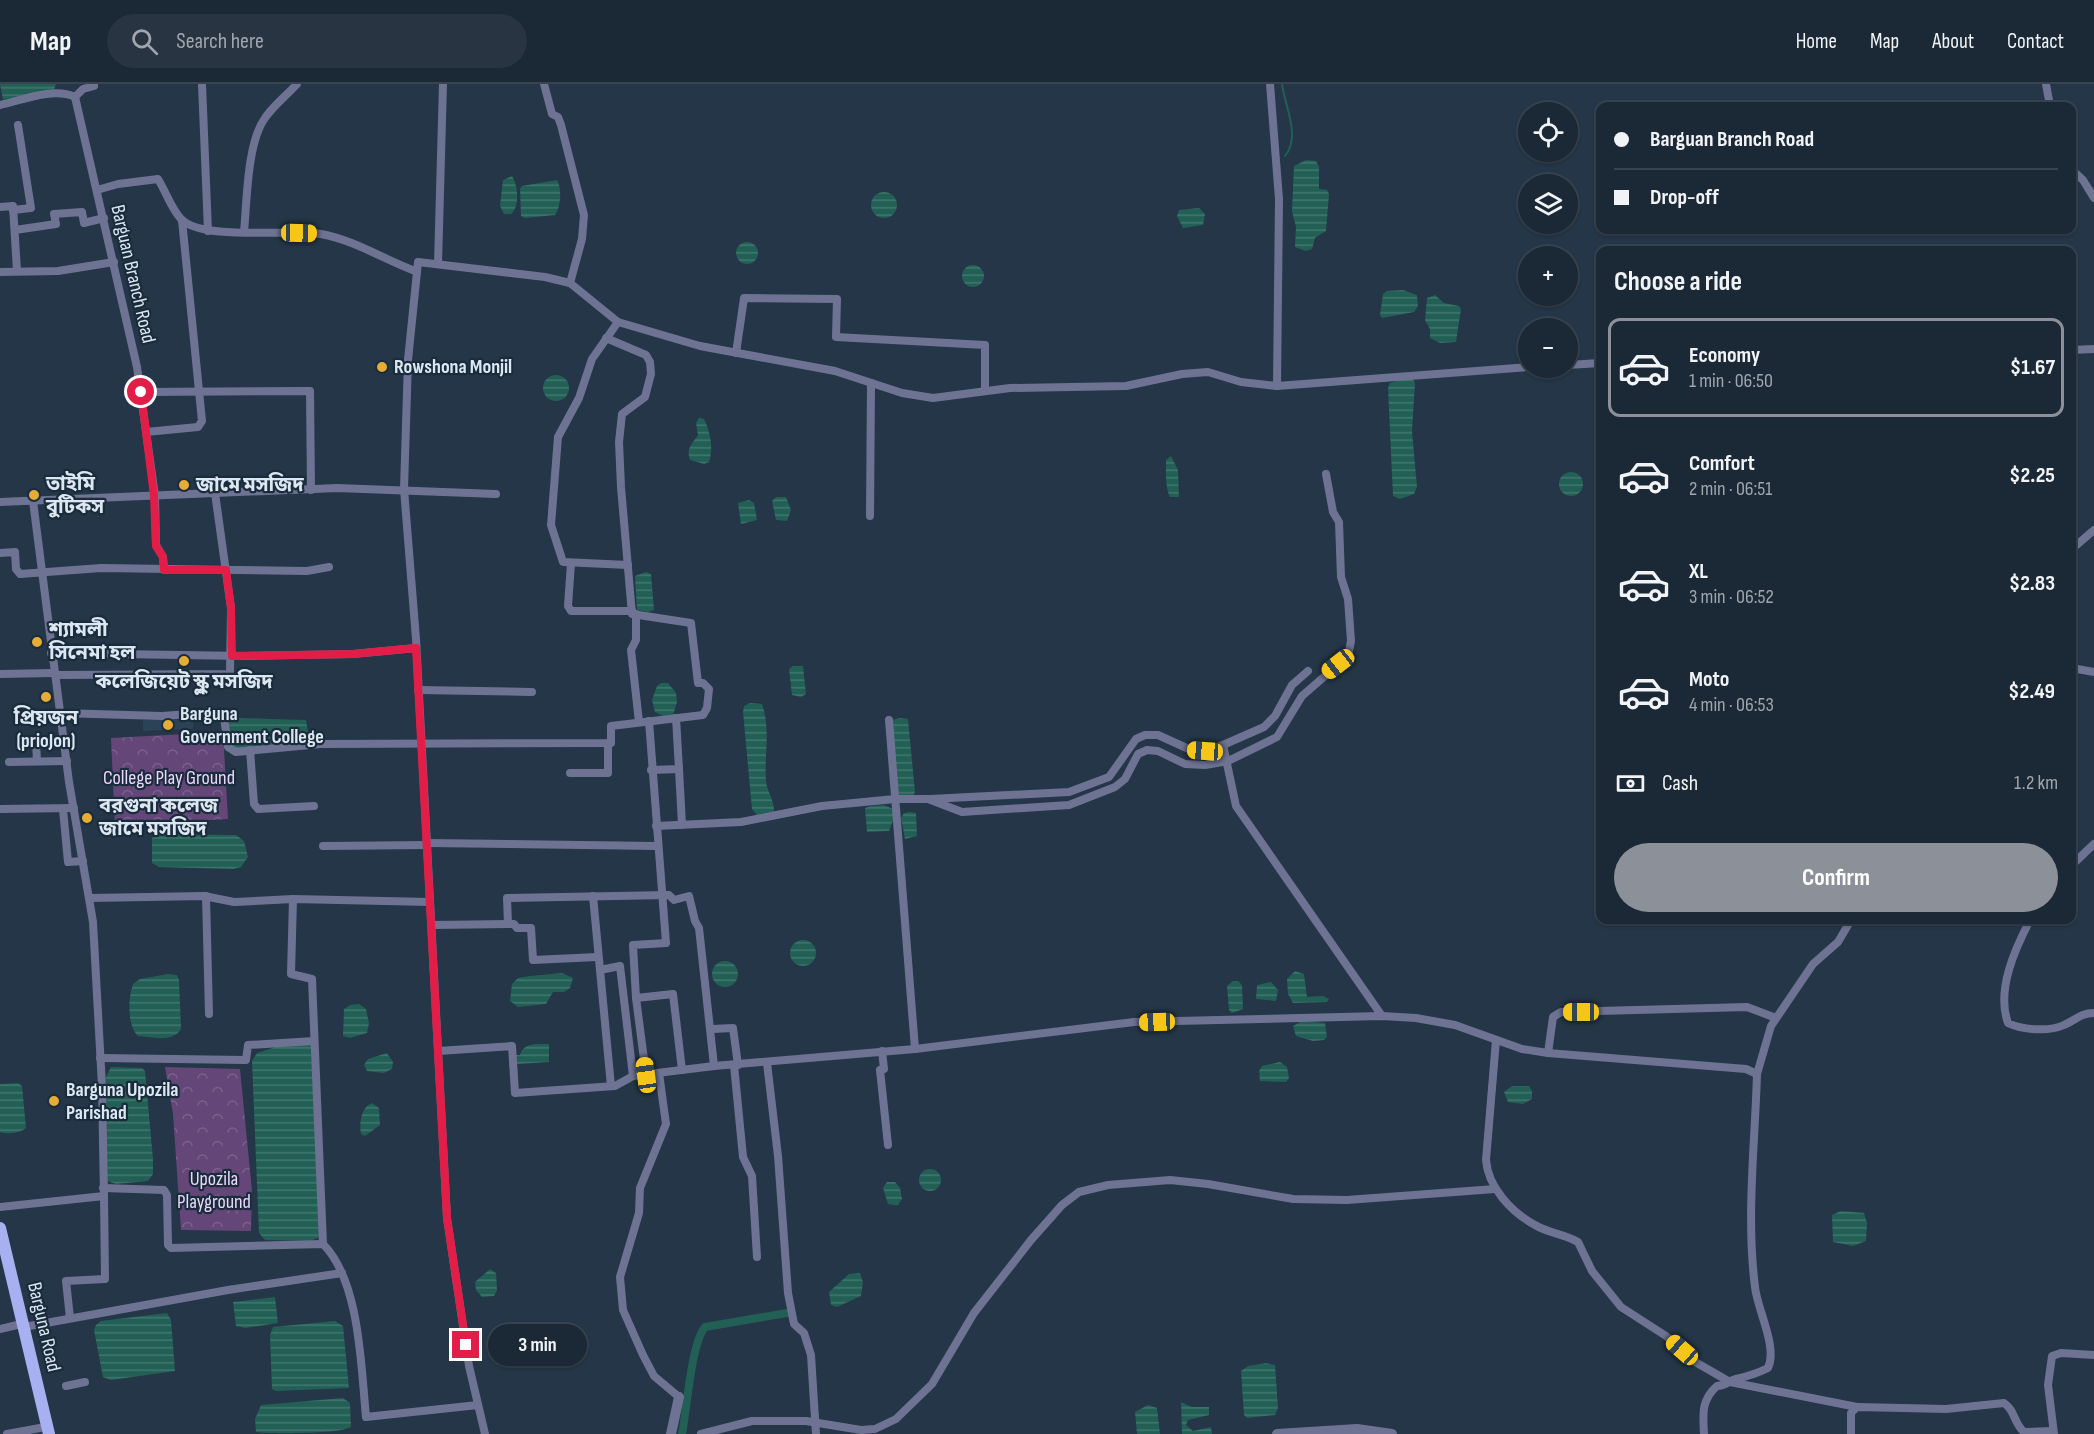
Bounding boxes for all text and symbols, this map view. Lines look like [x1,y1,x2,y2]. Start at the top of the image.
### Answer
search box [107,14,527,68]
text: Map [30,25,71,58]
icon: search [128,25,161,58]
text: Search here [176,28,264,55]
text: Home [1796,29,1837,54]
text: Map [1870,29,1899,54]
text: About [1932,29,1974,54]
text: Contact [2007,29,2064,54]
map controls [1518,102,1578,378]
button: locate [1518,102,1578,162]
text: Barguan Branch Road [1650,126,1814,153]
button: layers [1518,174,1578,234]
text: Drop-off [1650,184,1719,211]
street label: Barguan Branch Road [105,202,161,346]
car [281,224,317,242]
button: + [1518,246,1578,306]
text: Choose a ride [1614,266,1742,298]
button: − [1518,318,1578,378]
icon: car [1617,341,1671,395]
text: Economy [1689,342,1760,369]
text: $1.67 [2010,354,2055,381]
place label: Rowshona Monjil [394,355,512,379]
marker: Rowshona Monjil [375,360,389,374]
text: 1 min · 06:50 [1689,369,1773,393]
route start [127,378,154,405]
icon: car [1617,449,1671,503]
text: Comfort [1689,450,1755,477]
text: $2.25 [2009,462,2055,489]
place label: তাইমি বুটিকস [45,471,105,519]
place label: জামে মসজিদ [195,472,304,497]
text: 2 min · 06:51 [1689,477,1772,501]
marker: জামে মসজিদ [177,478,191,492]
marker: তাইমি বুটিকস [27,488,41,502]
icon: car [1617,557,1671,611]
text: XL [1689,558,1708,585]
text: $2.83 [2009,570,2055,597]
text: 3 min · 06:52 [1689,585,1774,609]
place label: শ্যামলী সিনেমা হল [48,617,136,665]
marker: শ্যামলী সিনেমা হল [30,635,44,649]
car [1318,646,1358,682]
marker: কলেজিয়েট স্কুল মসজিদ [177,654,191,668]
icon: car [1617,665,1671,719]
text: Moto [1689,666,1729,693]
place label: কলেজিয়েট স্কুল মসজিদ [94,669,273,695]
text: $2.49 [2008,678,2055,705]
marker: প্রিয়জন (prioJon) [39,690,53,704]
text: 4 min · 06:53 [1689,693,1774,717]
place label: Barguna Government College [180,702,324,749]
place label: প্রিয়জন (prioJon) [13,705,79,753]
marker: Barguna Government College [161,718,175,732]
car [1186,741,1224,761]
park label: College Play Ground [103,766,235,790]
icon: cash [1614,767,1647,800]
text: Cash [1662,770,1698,797]
text: 1.2 km [2014,771,2058,795]
place label: বরগুনা কলেজ জামে মসজিদ [98,794,219,841]
marker: বরগুনা কলেজ জামে মসজিদ [80,811,94,825]
button: Confirm [1614,843,2058,912]
car [1563,1003,1599,1021]
car [1139,1012,1175,1032]
car [635,1056,657,1094]
place label: Barguna Upozila Parishad [66,1078,179,1125]
marker: Barguna Upozila Parishad [47,1094,61,1108]
park label: Upozila Playground [177,1167,251,1214]
street label: Barguna Road [22,1280,66,1374]
callout: 3 min [487,1324,586,1366]
route end [452,1331,479,1358]
car [1663,1331,1701,1369]
text: 3 min [518,1333,557,1357]

